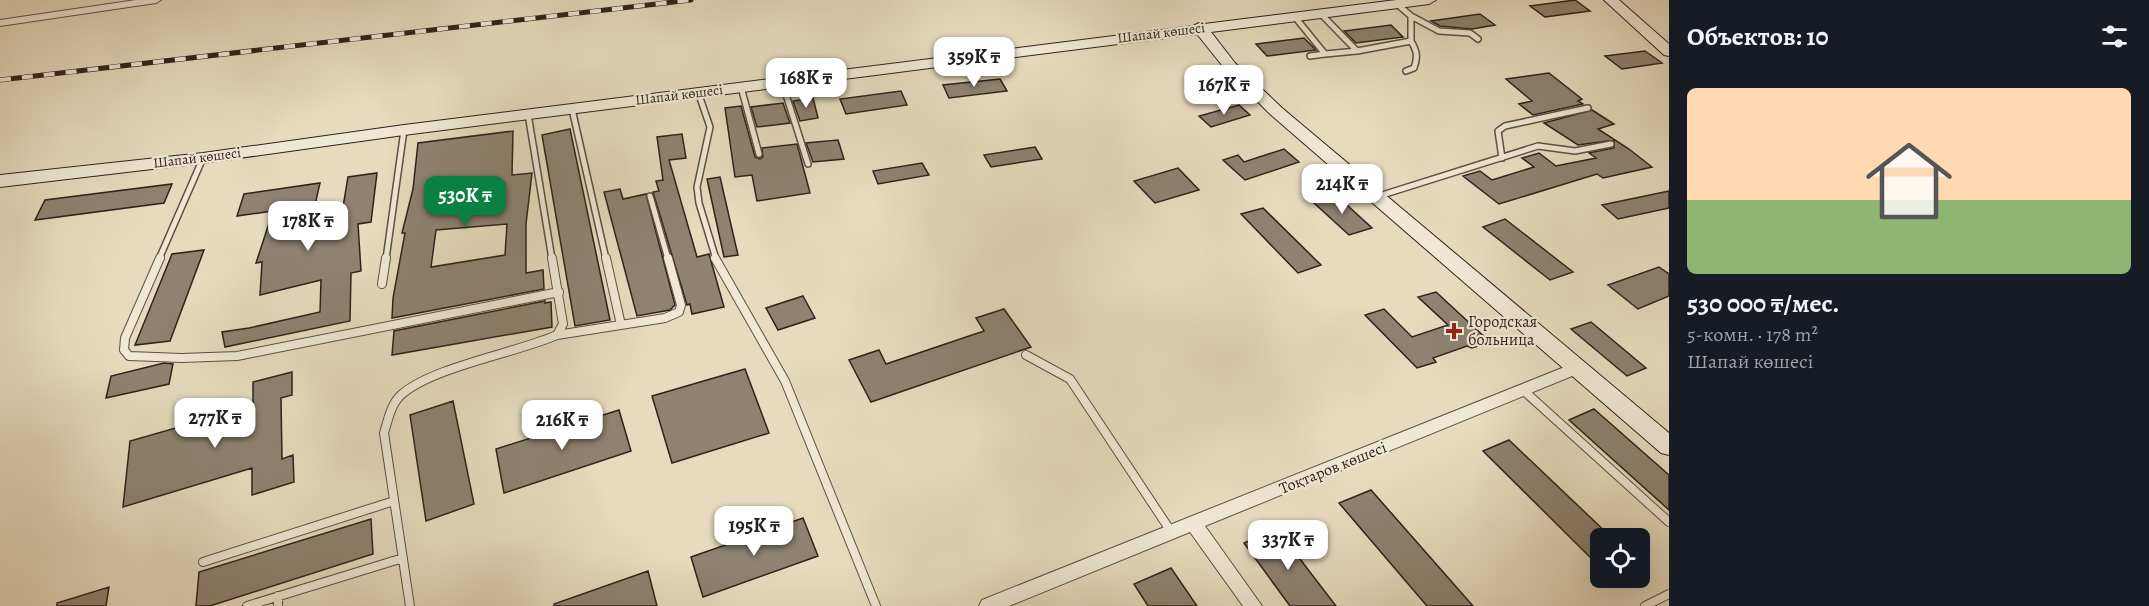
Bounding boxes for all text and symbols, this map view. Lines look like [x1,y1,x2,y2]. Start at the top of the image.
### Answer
street label: Шапай көшесі [1116,18,1206,48]
text: Объектов: 10 [1687,19,1829,54]
icon: filters [2098,20,2131,53]
pin: 359K ₸ [925,37,1023,88]
text: 359K ₸ [948,43,1000,70]
pin: 168K ₸ [757,58,855,109]
text: 168K ₸ [780,64,832,91]
pin: 167K ₸ [1175,65,1273,116]
text: 167K ₸ [1198,71,1250,98]
street label: Шапай көшесі [634,80,724,110]
icon: home [1855,127,1963,235]
street label: Шапай көшесі [152,143,242,173]
pin: 214K ₸ [1293,164,1391,215]
text: 214K ₸ [1316,170,1368,197]
pin: 530K ₸ [416,176,514,227]
text: 530K ₸ [438,182,492,209]
pin: 178K ₸ [259,201,357,252]
text: 178K ₸ [282,207,334,234]
text: 530 000 ₸/мес. [1687,286,1839,321]
place label: Городская больница [1468,311,1538,351]
text: 5-комн. · 178 m² [1687,321,1818,348]
marker: Городская больница [1445,322,1463,340]
text: Шапай көшесі [1687,348,1813,375]
pin: 277K ₸ [166,398,264,449]
pin: 216K ₸ [513,400,611,451]
text: 277K ₸ [188,404,242,431]
text: 216K ₸ [536,406,588,433]
street label: Тоқтаров көшесі [1276,436,1390,500]
pin: 195K ₸ [705,506,803,557]
text: 195K ₸ [728,512,780,539]
pin: 337K ₸ [1239,520,1337,571]
text: 337K ₸ [1262,526,1314,553]
map controls [1590,528,1650,588]
button: locate [1590,528,1650,588]

